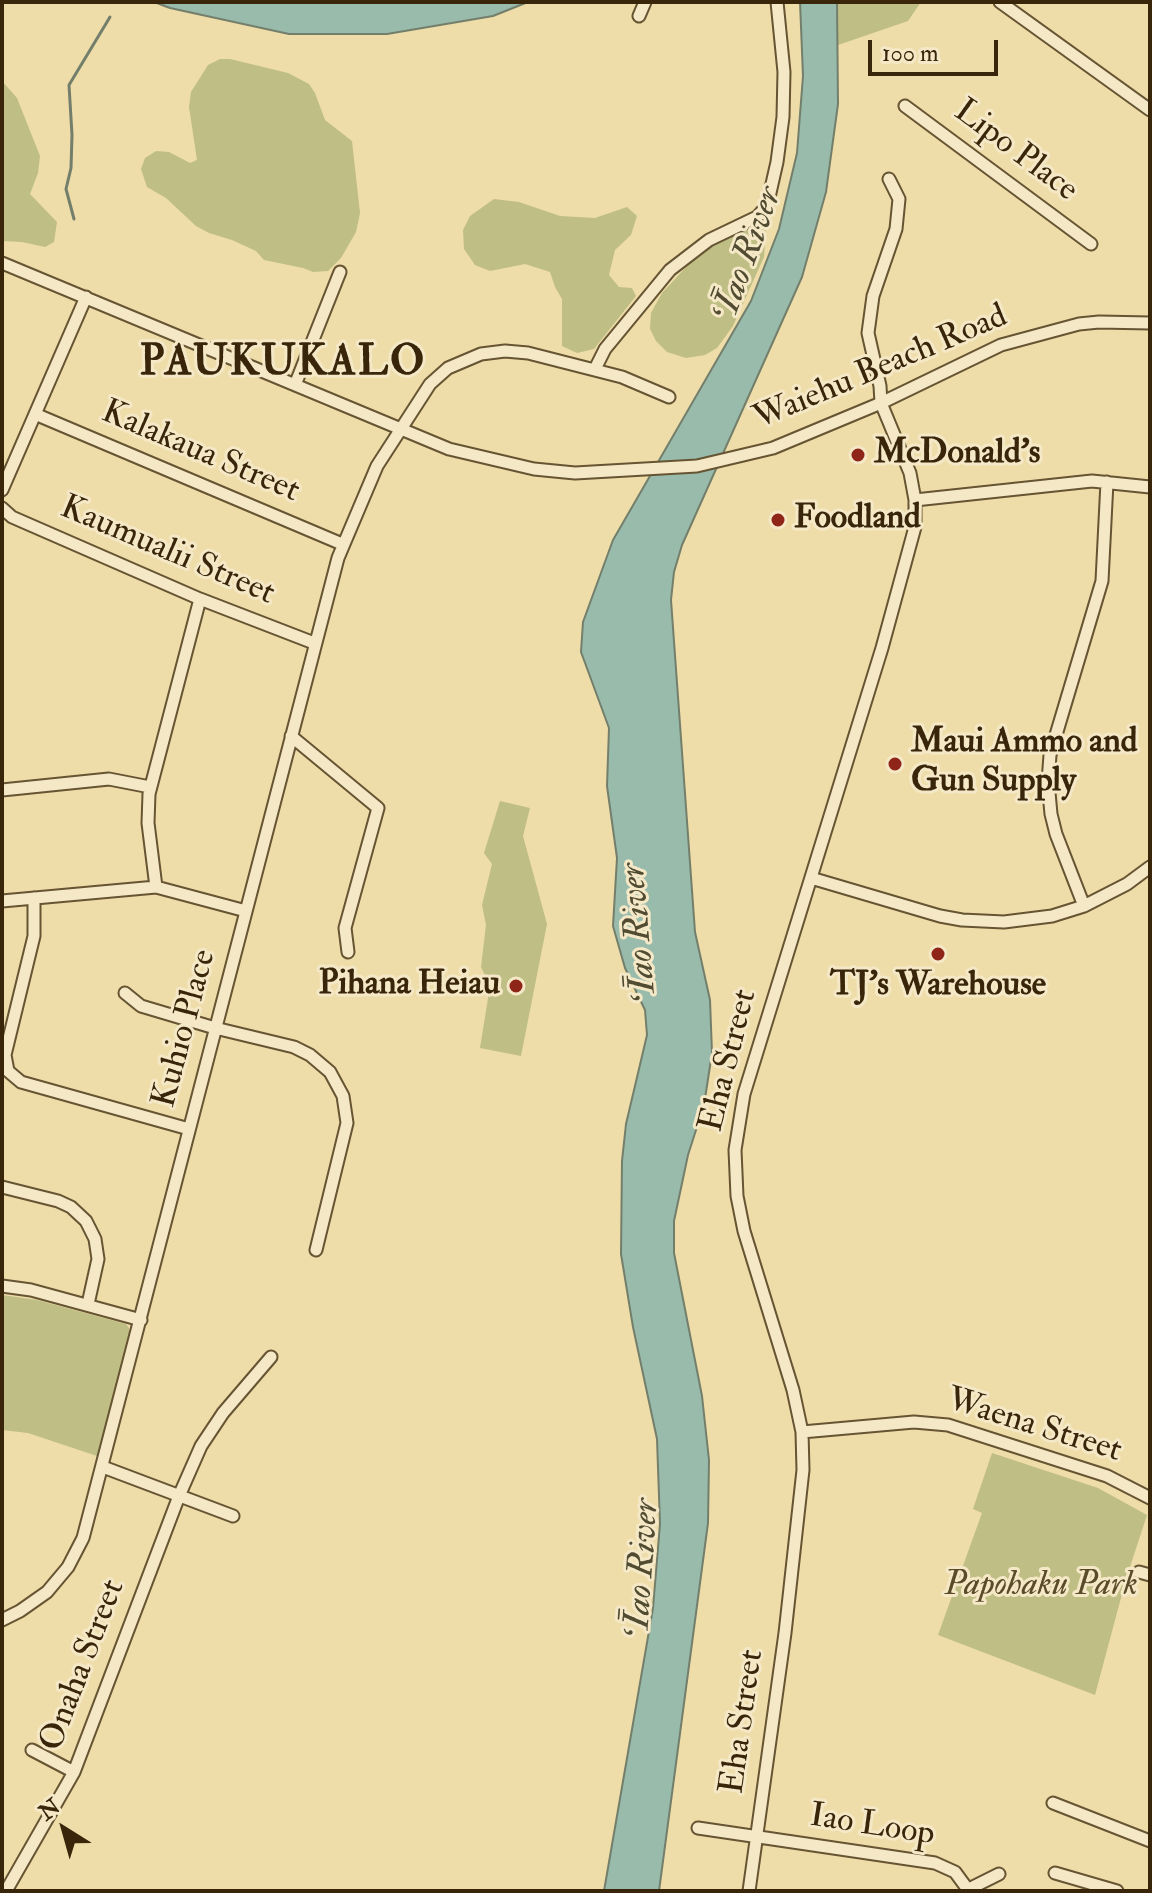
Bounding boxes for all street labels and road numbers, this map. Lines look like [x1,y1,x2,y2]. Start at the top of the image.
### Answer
street label: Lipo Place [945,92,1085,212]
street label: Waiehu Beach Road [748,297,1014,441]
street label: Kalakaua Street [95,393,305,513]
street label: Kaumualii Street [54,489,280,615]
street label: Kuhio Place [145,946,227,1112]
street label: Eha Street [693,986,767,1136]
street label: Waena Street [942,1381,1126,1473]
street label: Onaha Street [33,1575,135,1757]
street label: Eha Street [714,1647,774,1797]
street label: Iao Loop [807,1797,937,1857]

